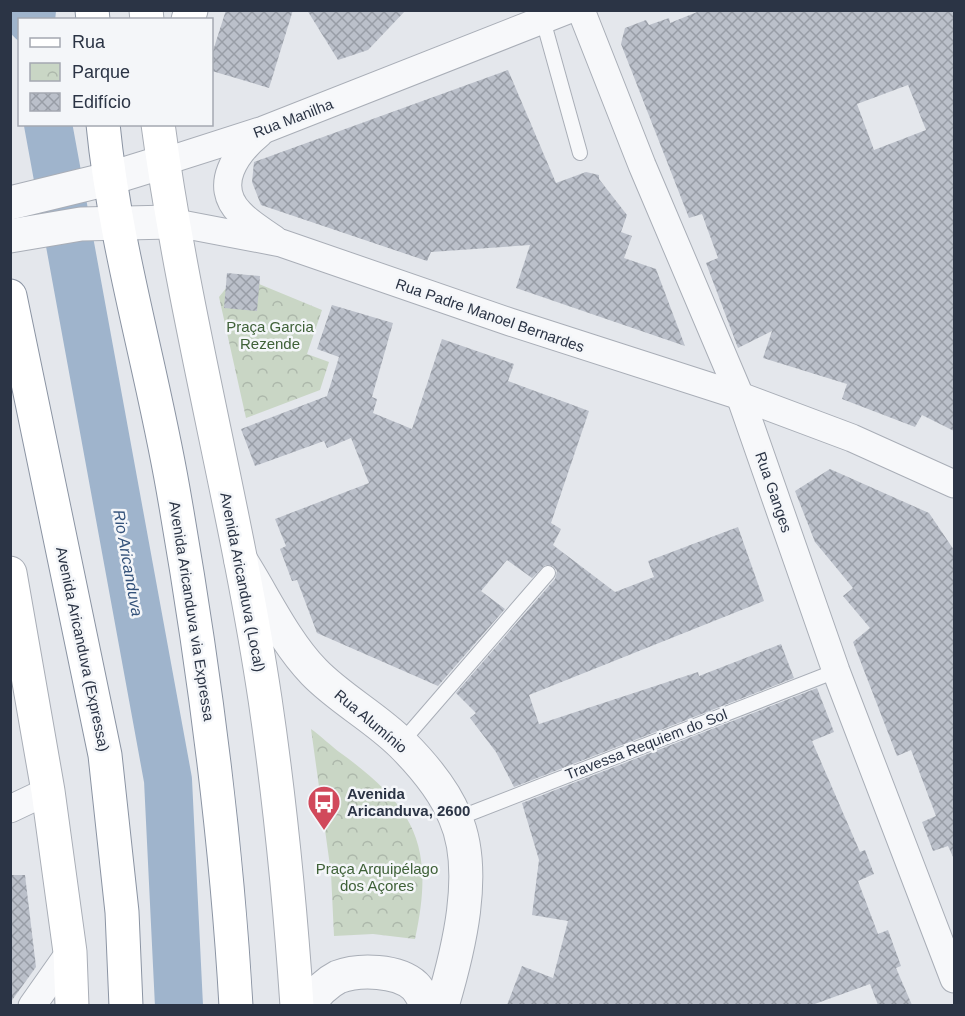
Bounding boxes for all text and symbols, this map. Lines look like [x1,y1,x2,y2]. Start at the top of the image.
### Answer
legend [18,18,213,126]
text: Rua [72,32,106,52]
text: Parque [72,62,130,82]
text: Edifício [72,92,131,112]
street label: Rua Manilha [251,95,336,141]
street label: Rua Padre Manoel Bernardes [393,275,587,355]
park label: Praça Garcia Rezende [226,318,314,352]
street label: Rua Ganges [752,449,796,535]
street label: Avenida Aricanduva (Local) [217,491,269,673]
street label: Avenida Aricanduva via Expressa [166,500,218,723]
water label: Rio Aricanduva [110,508,146,618]
street label: Avenida Aricanduva (Expressa) [53,545,113,753]
street label: Rua Alumínio [331,686,411,756]
street label: Travessa Requiem do Sol [563,705,729,783]
bus stop icon: Avenida Aricanduva, 2600 [306,784,342,831]
place label: Avenida Aricanduva, 2600 [347,785,470,819]
park label: Praça Arquipélago dos Açores [316,860,438,894]

